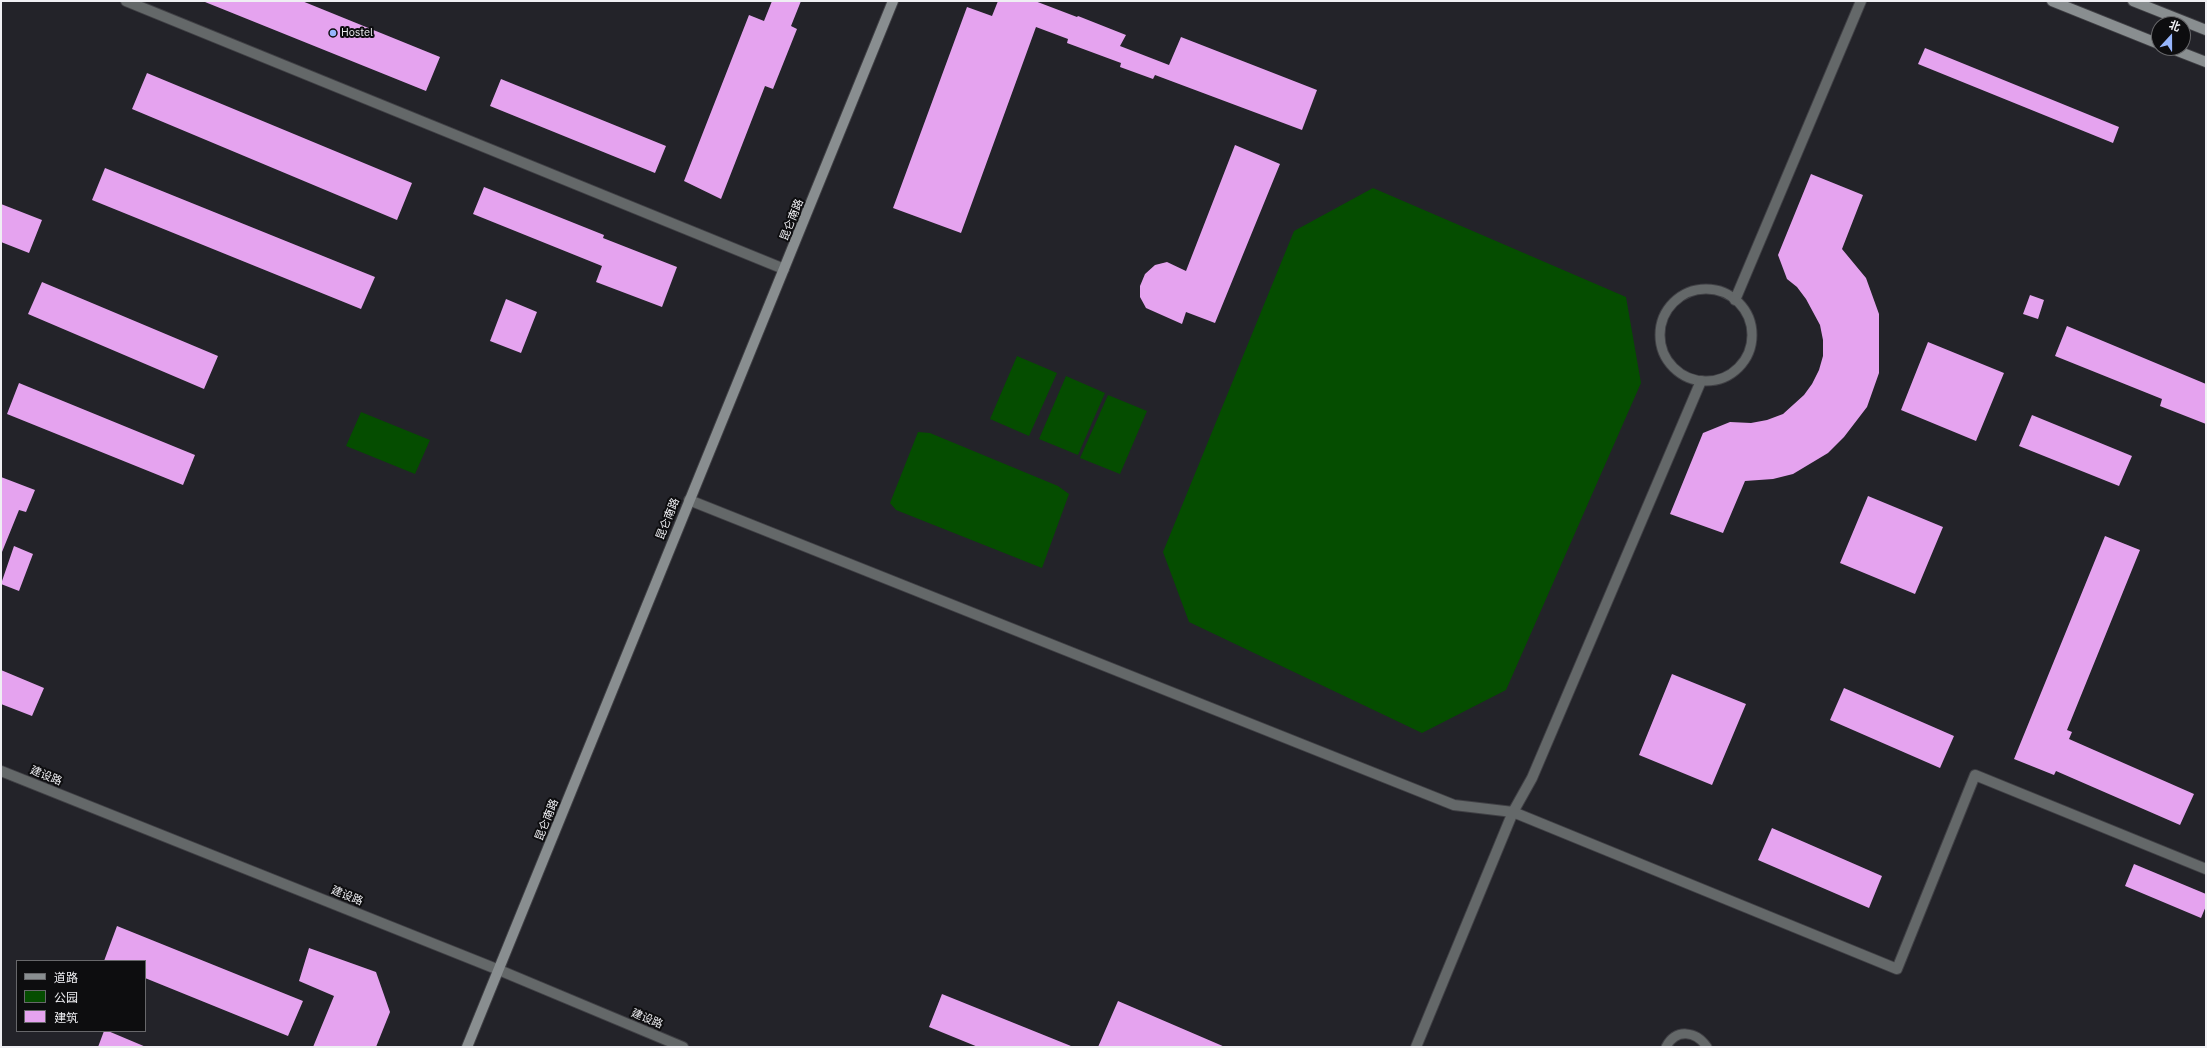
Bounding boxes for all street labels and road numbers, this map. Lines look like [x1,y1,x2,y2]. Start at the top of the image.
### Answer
street label: 昆仑南路 [778,197,806,243]
street label: 昆仑南路 [654,496,682,542]
street label: 建设路 [28,764,64,788]
street label: 昆仑南路 [533,797,561,843]
street label: 建设路 [329,884,365,908]
street label: 建设路 [629,1006,665,1032]

